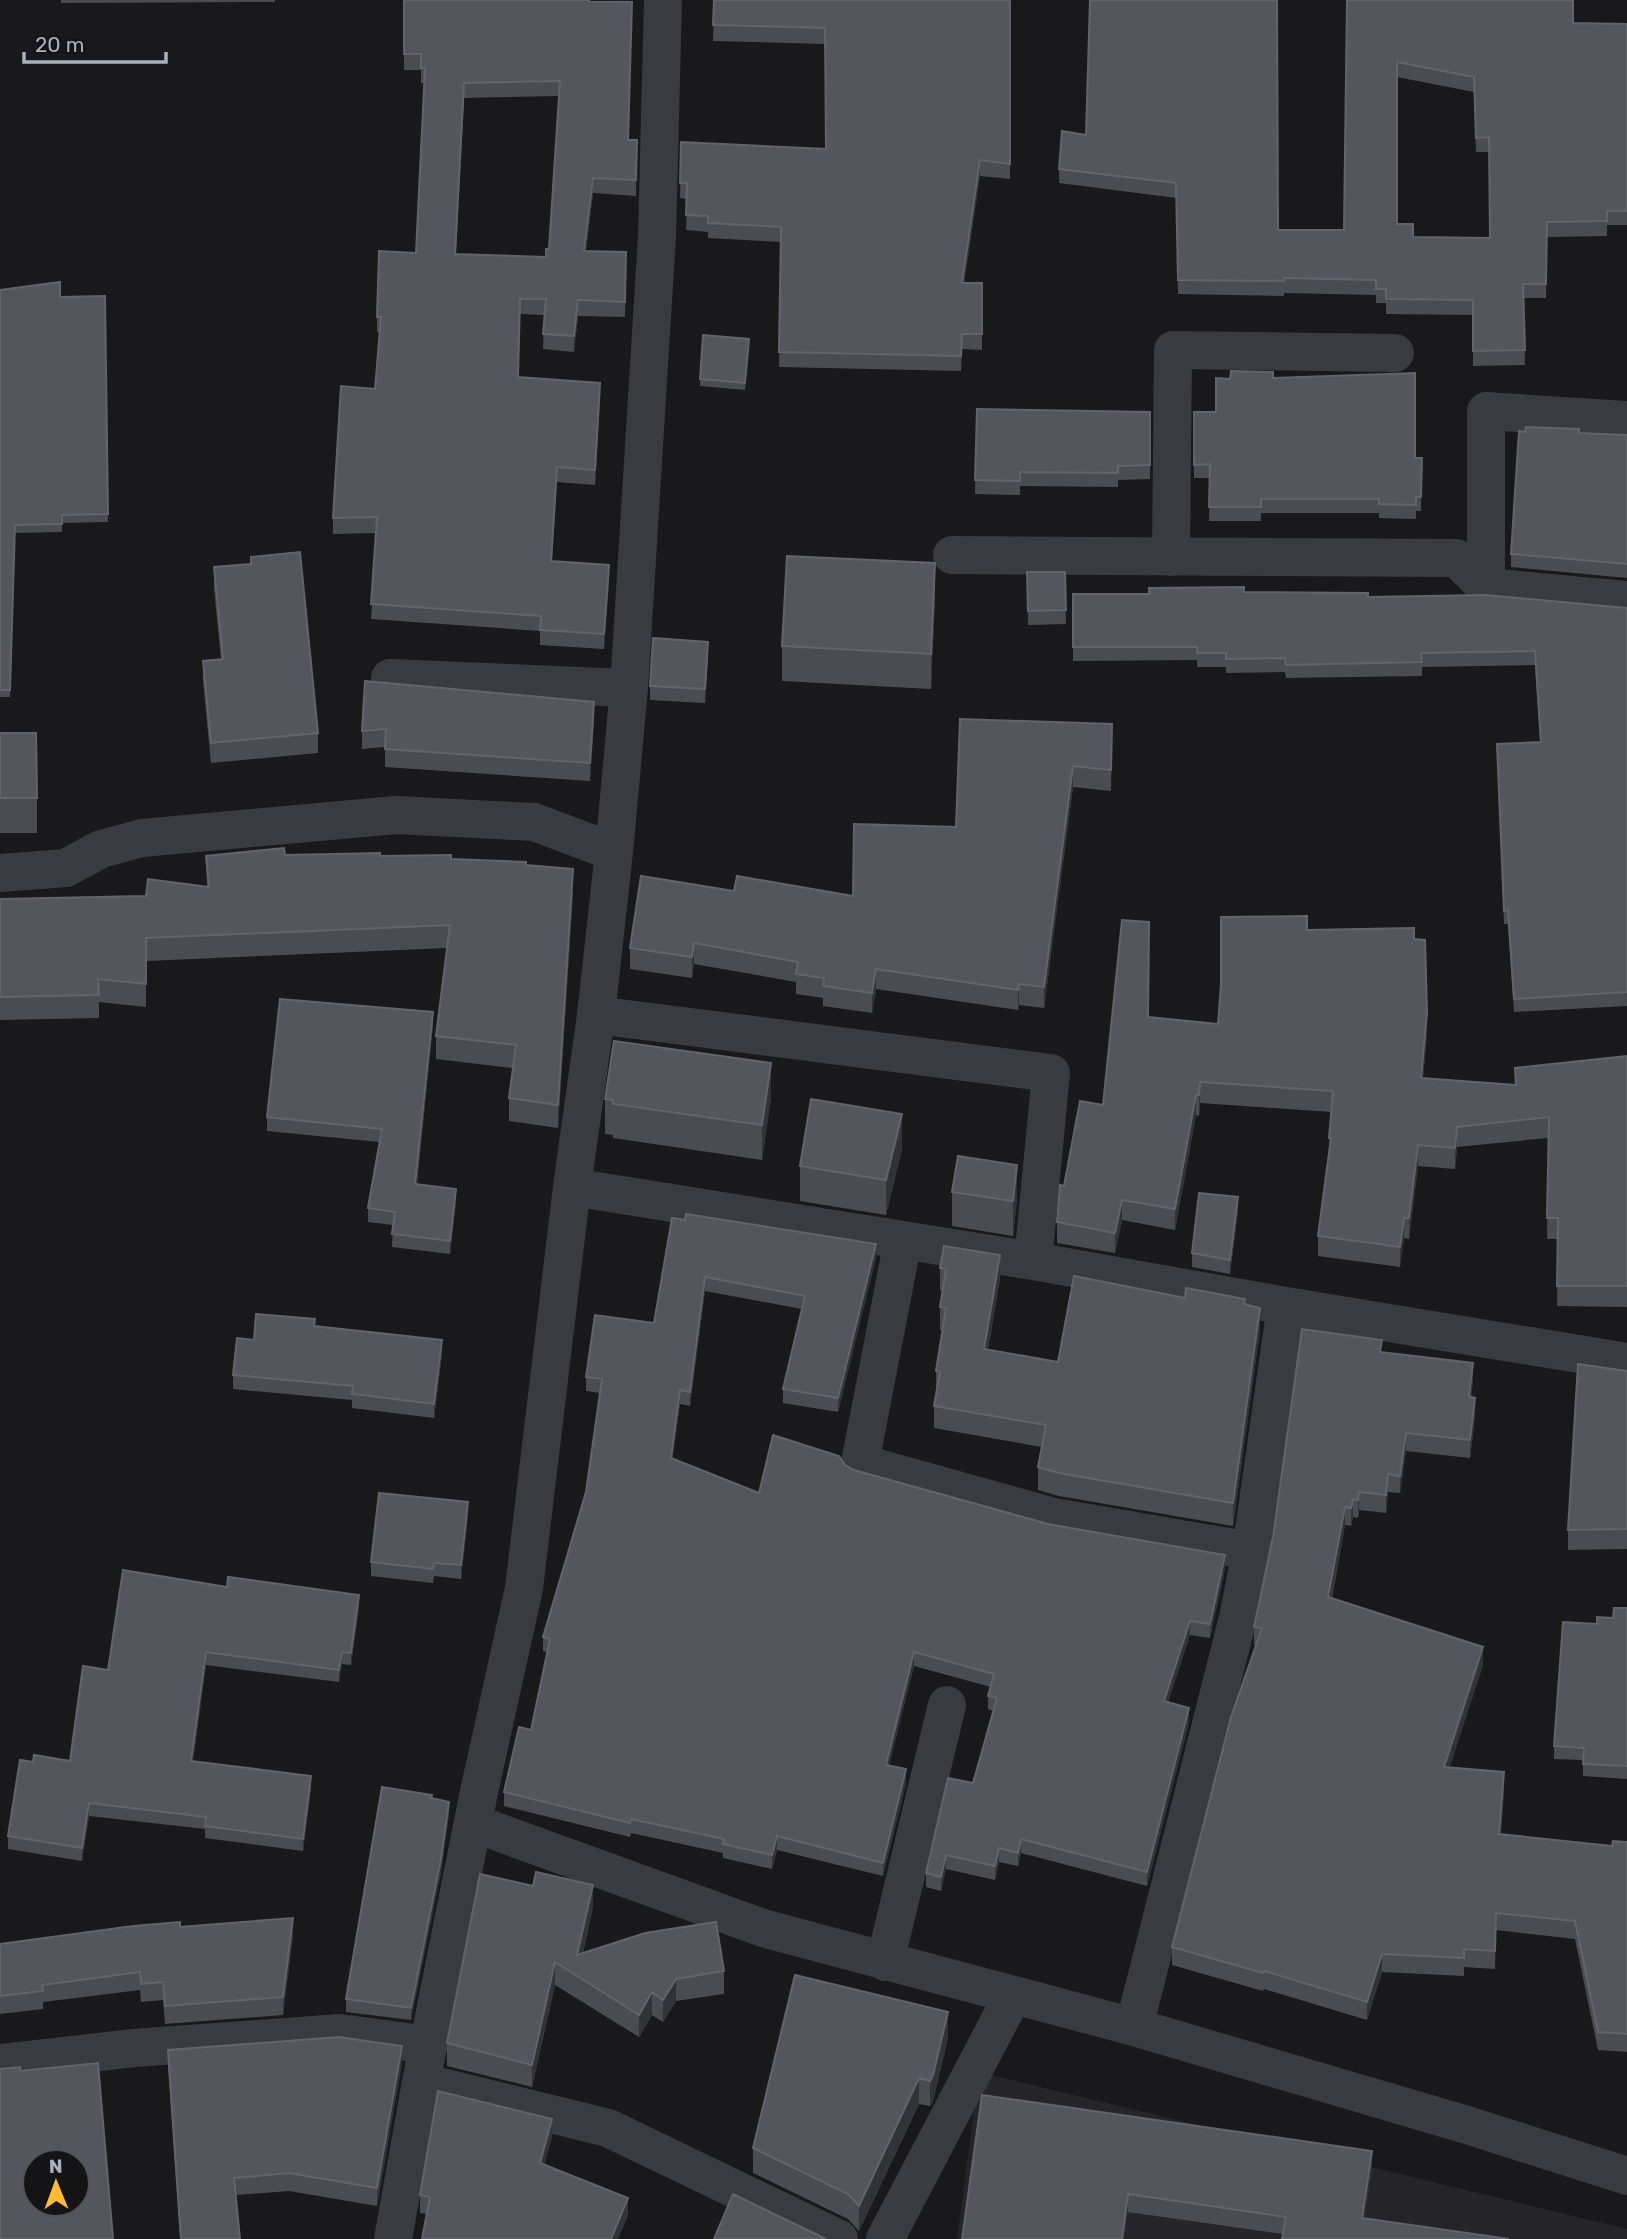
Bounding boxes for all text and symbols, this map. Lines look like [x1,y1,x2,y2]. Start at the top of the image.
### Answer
scale bar [24,21,166,65]
text: 20 m [35,32,84,57]
north arrow [21,2148,91,2218]
text: N [49,2155,63,2178]

